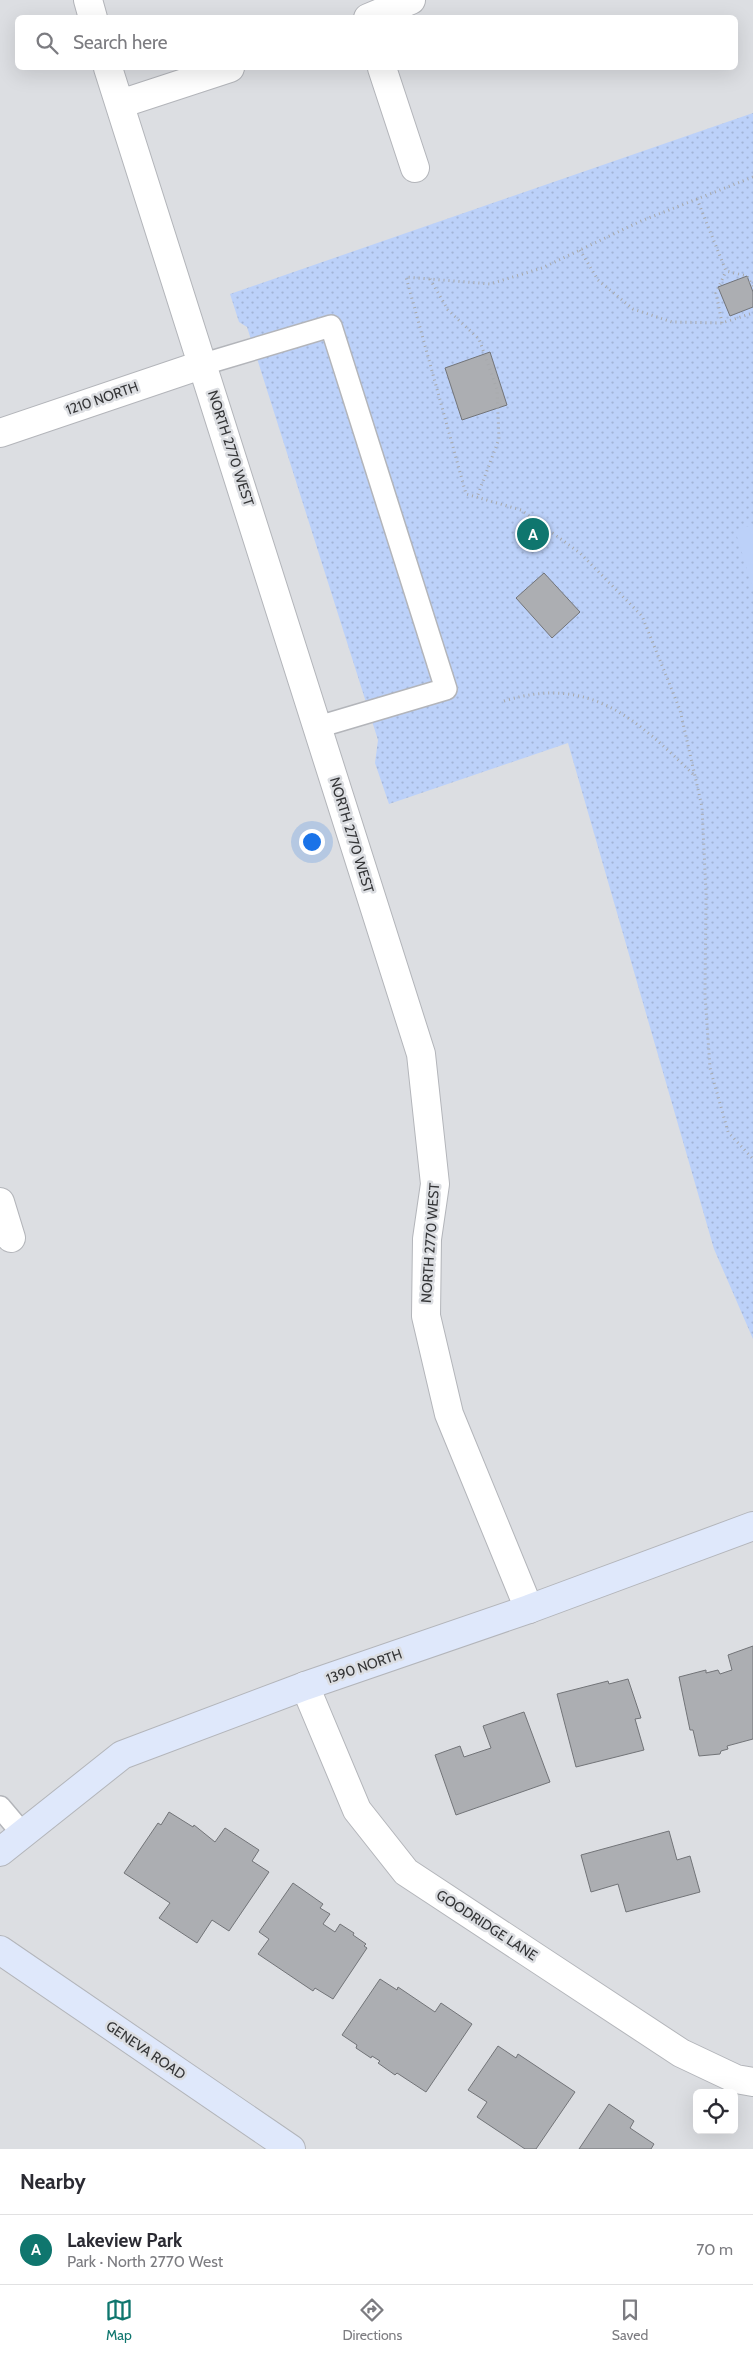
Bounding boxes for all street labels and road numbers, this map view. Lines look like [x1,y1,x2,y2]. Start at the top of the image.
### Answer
street label: 1210 NORTH [63,377,141,419]
street label: NORTH 2770 WEST [204,388,258,508]
street label: NORTH 2770 WEST [326,775,378,896]
street label: NORTH 2770 WEST [417,1182,443,1304]
street label: 1390 NORTH [324,1645,404,1687]
street label: GOODRIDGE LANE [433,1886,541,1965]
street label: GENEVA ROAD [103,2017,189,2083]

